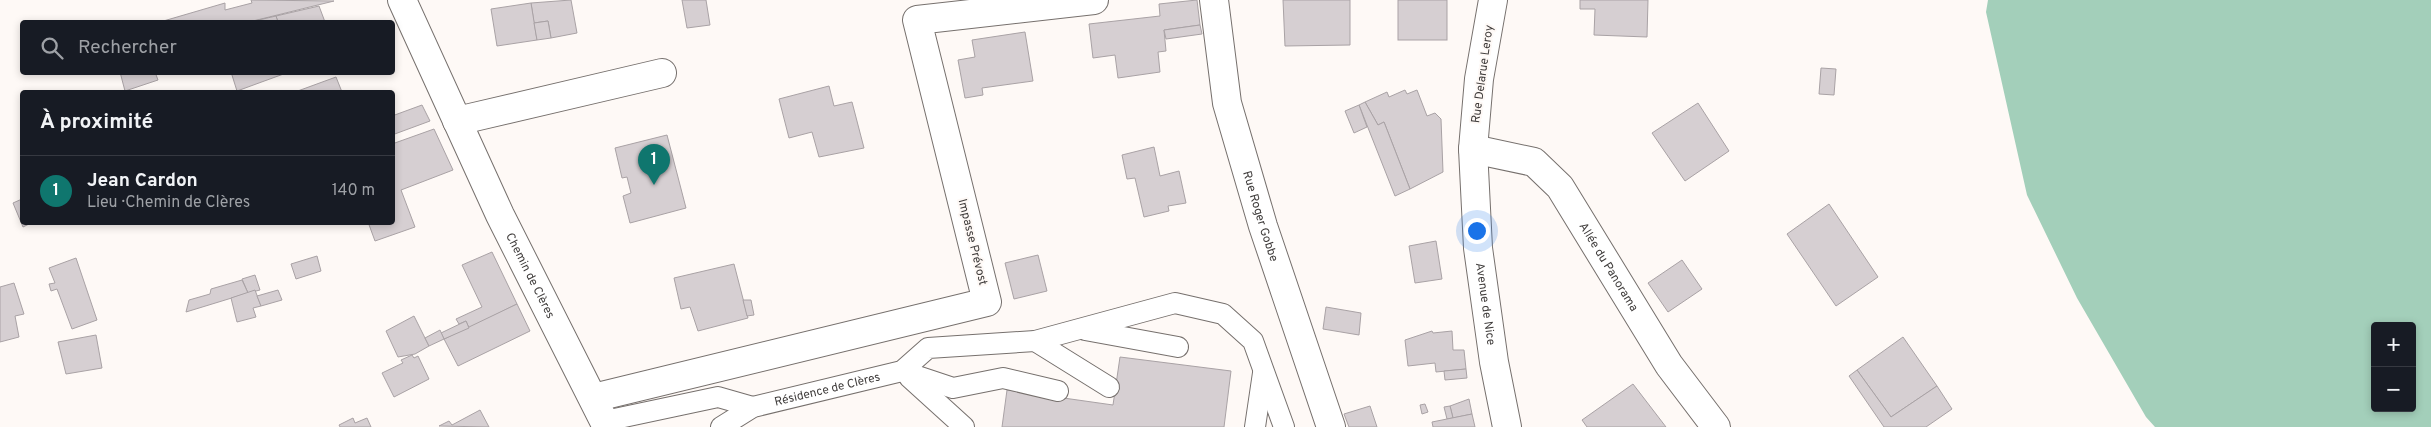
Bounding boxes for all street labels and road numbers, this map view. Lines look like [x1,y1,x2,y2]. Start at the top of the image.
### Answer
street label: Rue Delarue Leroy [1468,24,1498,124]
street label: Rue Roger Gobbe [1238,169,1282,264]
street label: Impasse Prévost [954,197,990,287]
street label: Allée du Panorama [1575,220,1641,315]
street label: Chemin de Clères [501,230,558,321]
street label: Avenue de Nice [1471,262,1499,346]
street label: Résidence de Clères [773,370,882,411]

